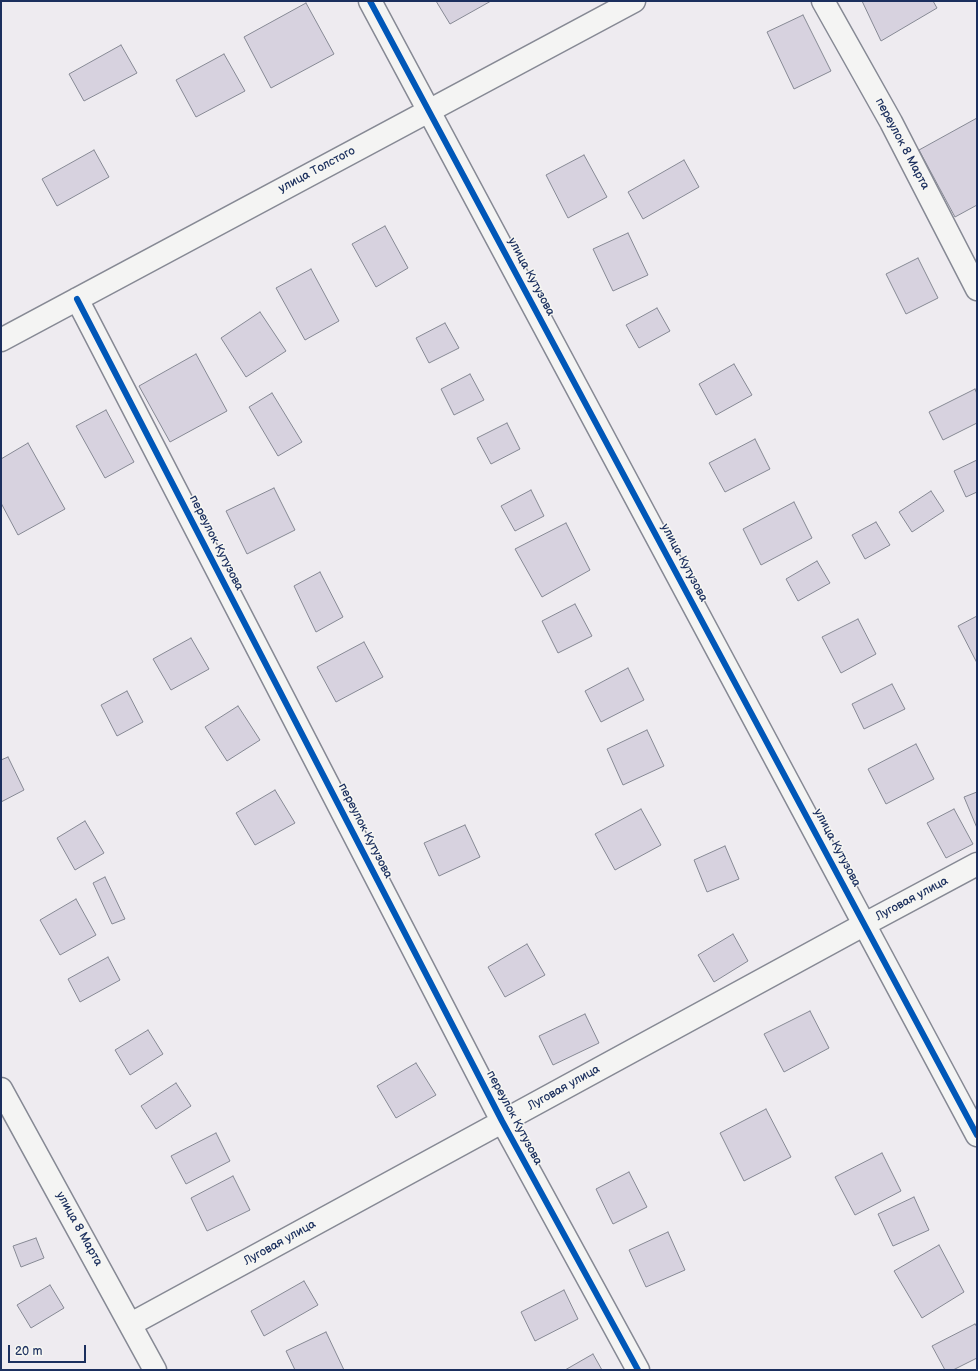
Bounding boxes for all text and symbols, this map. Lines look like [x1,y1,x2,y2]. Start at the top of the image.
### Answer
street label: переулок 8 Марта [872,96,932,192]
street label: улица Толстого [276,144,358,196]
street label: улица Кутузова [504,236,558,318]
street label: переулок Кутузова [186,493,246,593]
street label: улица Кутузова [657,522,711,604]
street label: переулок Кутузова [335,781,395,881]
street label: улица Кутузова [810,807,864,889]
street label: Луговая улица [873,874,951,924]
street label: Луговая улица [525,1062,603,1114]
street label: переулок Кутузова [483,1068,545,1168]
street label: улица 8 Марта [53,1189,105,1269]
street label: Луговая улица [241,1217,319,1269]
scale bar [10,1337,88,1363]
text: 20 m [15,1344,42,1359]

